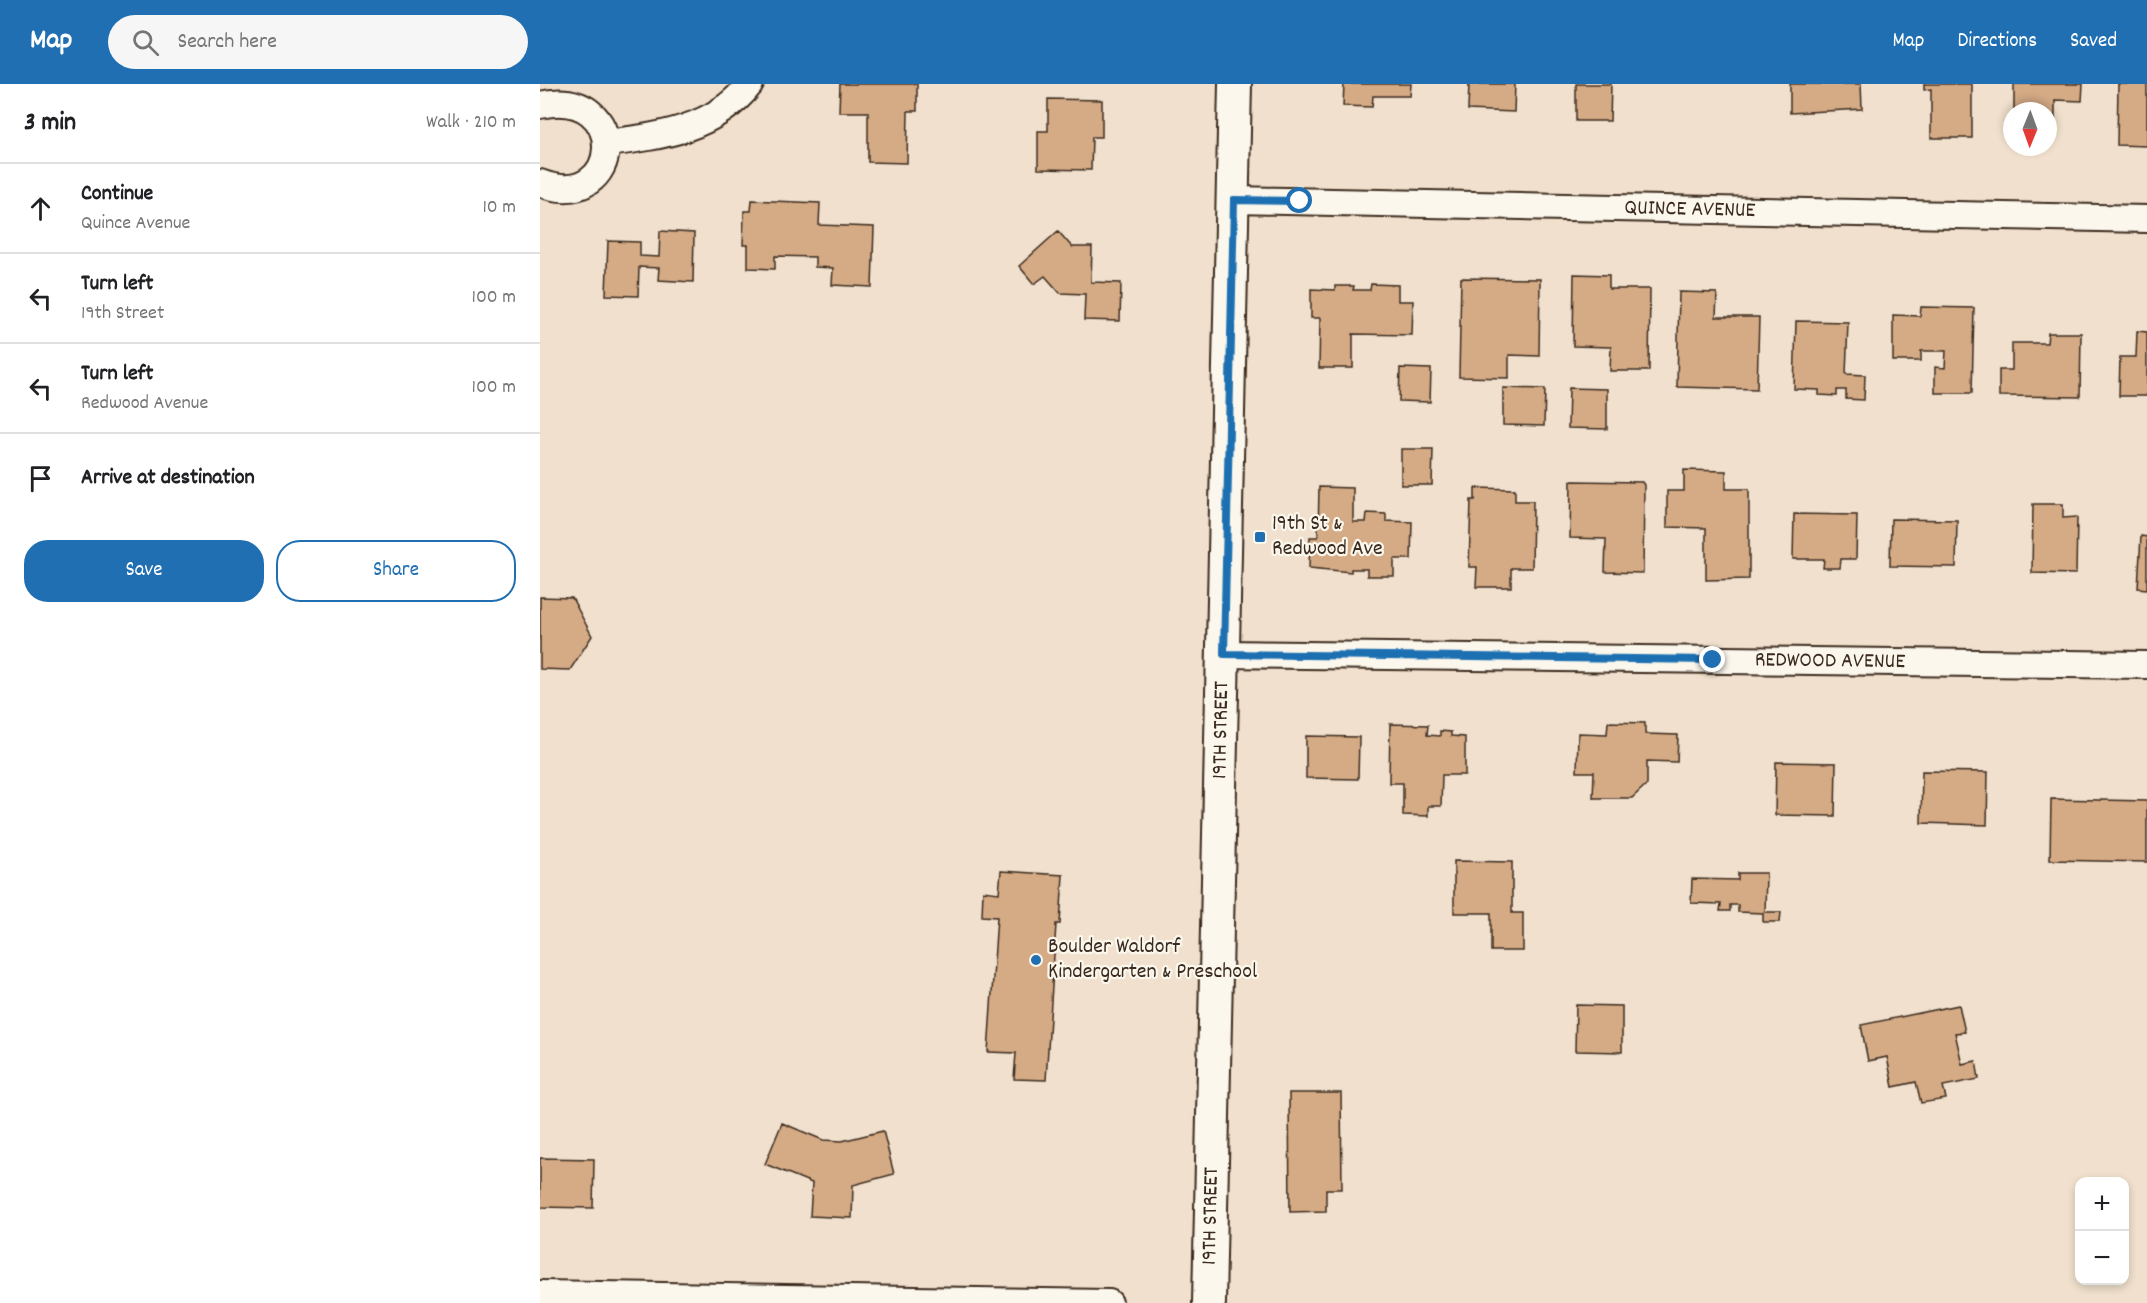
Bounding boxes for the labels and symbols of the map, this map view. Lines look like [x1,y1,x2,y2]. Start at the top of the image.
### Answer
north arrow [2003,102,2057,156]
route start [1286,187,1312,213]
street label: QUINCE AVENUE [1624,193,1756,226]
place label: 19th St & Redwood Ave [1272,509,1383,565]
marker: 19th St & Redwood Ave [1253,530,1267,544]
street label: REDWOOD AVENUE [1755,645,1905,678]
route end [1699,646,1725,672]
street label: 19TH STREET [1205,681,1238,779]
place label: Boulder Waldorf Kindergarten & Preschool [1048,932,1257,988]
marker: Boulder Waldorf Kindergarten & Preschool [1029,953,1043,967]
street label: 19TH STREET [1194,1166,1227,1265]

